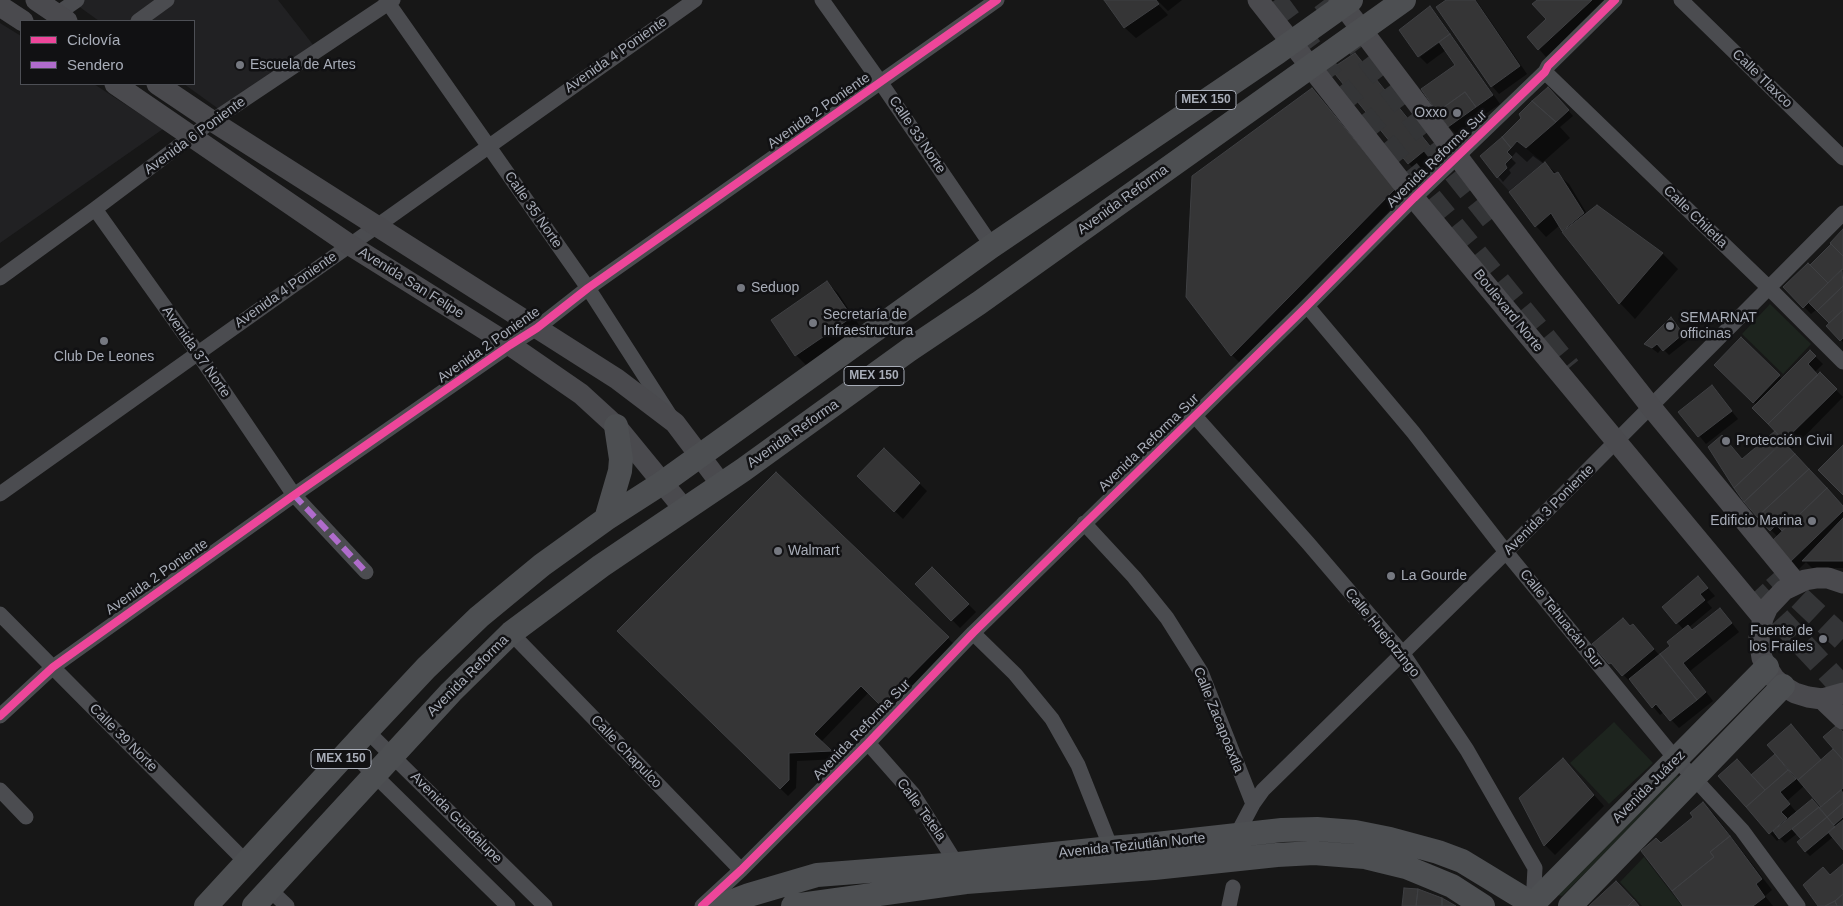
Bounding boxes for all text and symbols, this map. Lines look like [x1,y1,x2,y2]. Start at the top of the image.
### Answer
street label: Avenida 4 Poniente [562,13,670,97]
legend [20,20,195,85]
text: Ciclovía [67,31,120,48]
street label: Calle Tlaxco [1728,46,1796,112]
text: Sendero [67,56,124,73]
place label: Escuela de Artes [250,57,356,73]
marker: Escuela de Artes [234,59,246,71]
street label: Avenida 2 Poniente [765,69,873,153]
road number: MEX 150 [1176,90,1236,110]
street label: Calle 33 Norte [885,93,949,177]
street label: Avenida 6 Poniente [141,94,249,178]
place label: Oxxo [1414,105,1447,121]
street label: Avenida Reforma Sur [1383,107,1491,211]
marker: Oxxo [1451,107,1463,119]
street label: Avenida Reforma [1074,161,1172,239]
street label: Calle 35 Norte [500,169,566,251]
street label: Calle Chiletla [1659,182,1731,252]
street label: Avenida San Felipe [355,244,467,322]
street label: Avenida 4 Poniente [232,248,340,332]
street label: Boulevard Norte [1470,266,1546,356]
place label: Seduop [751,280,799,296]
marker: Seduop [735,282,747,294]
street label: Avenida 37 Norte [158,303,234,401]
street label: Avenida 2 Poniente [435,303,543,387]
place label: Secretaría de Infraestructura [823,307,913,340]
place label: SEMARNAT officinas [1680,310,1757,342]
marker: Secretaría de Infraestructura [807,317,819,329]
marker: SEMARNAT officinas [1664,320,1676,332]
marker: Club De Leones [98,335,110,347]
place label: Club De Leones [54,349,154,365]
road number: MEX 150 [844,366,904,386]
street label: Avenida Reforma Sur [1095,391,1203,495]
street label: Avenida Reforma [744,396,842,472]
place label: Protección Civil [1736,433,1832,449]
marker: Protección Civil [1720,435,1732,447]
street label: Avenida 3 Poniente [1500,461,1598,559]
place label: Edificio Marina [1710,513,1802,529]
marker: Edificio Marina [1806,515,1818,527]
street label: Avenida 2 Poniente [103,535,211,619]
place label: Walmart [788,543,840,559]
marker: Walmart [772,545,784,557]
street label: Calle Tehuacán Sur [1516,566,1606,672]
place label: La Gourde [1401,568,1467,584]
marker: La Gourde [1385,570,1397,582]
street label: Calle Huejotzingo [1341,585,1423,681]
place label: Fuente de los Frailes [1749,623,1813,656]
street label: Avenida Reforma [424,632,512,720]
marker: Fuente de los Frailes [1817,633,1829,645]
street label: Calle Zacapoaxtla [1189,665,1247,775]
street label: Avenida Reforma Sur [810,676,914,784]
street label: Calle 39 Norte [85,700,161,776]
street label: Calle Chapulco [587,712,665,792]
street label: Avenida Juárez [1609,747,1689,827]
road number: MEX 150 [311,750,371,769]
street label: Avenida Guadalupe [407,769,505,867]
street label: Calle Tetela [893,775,949,845]
street label: Avenida Teziutlán Norte [1058,830,1206,862]

